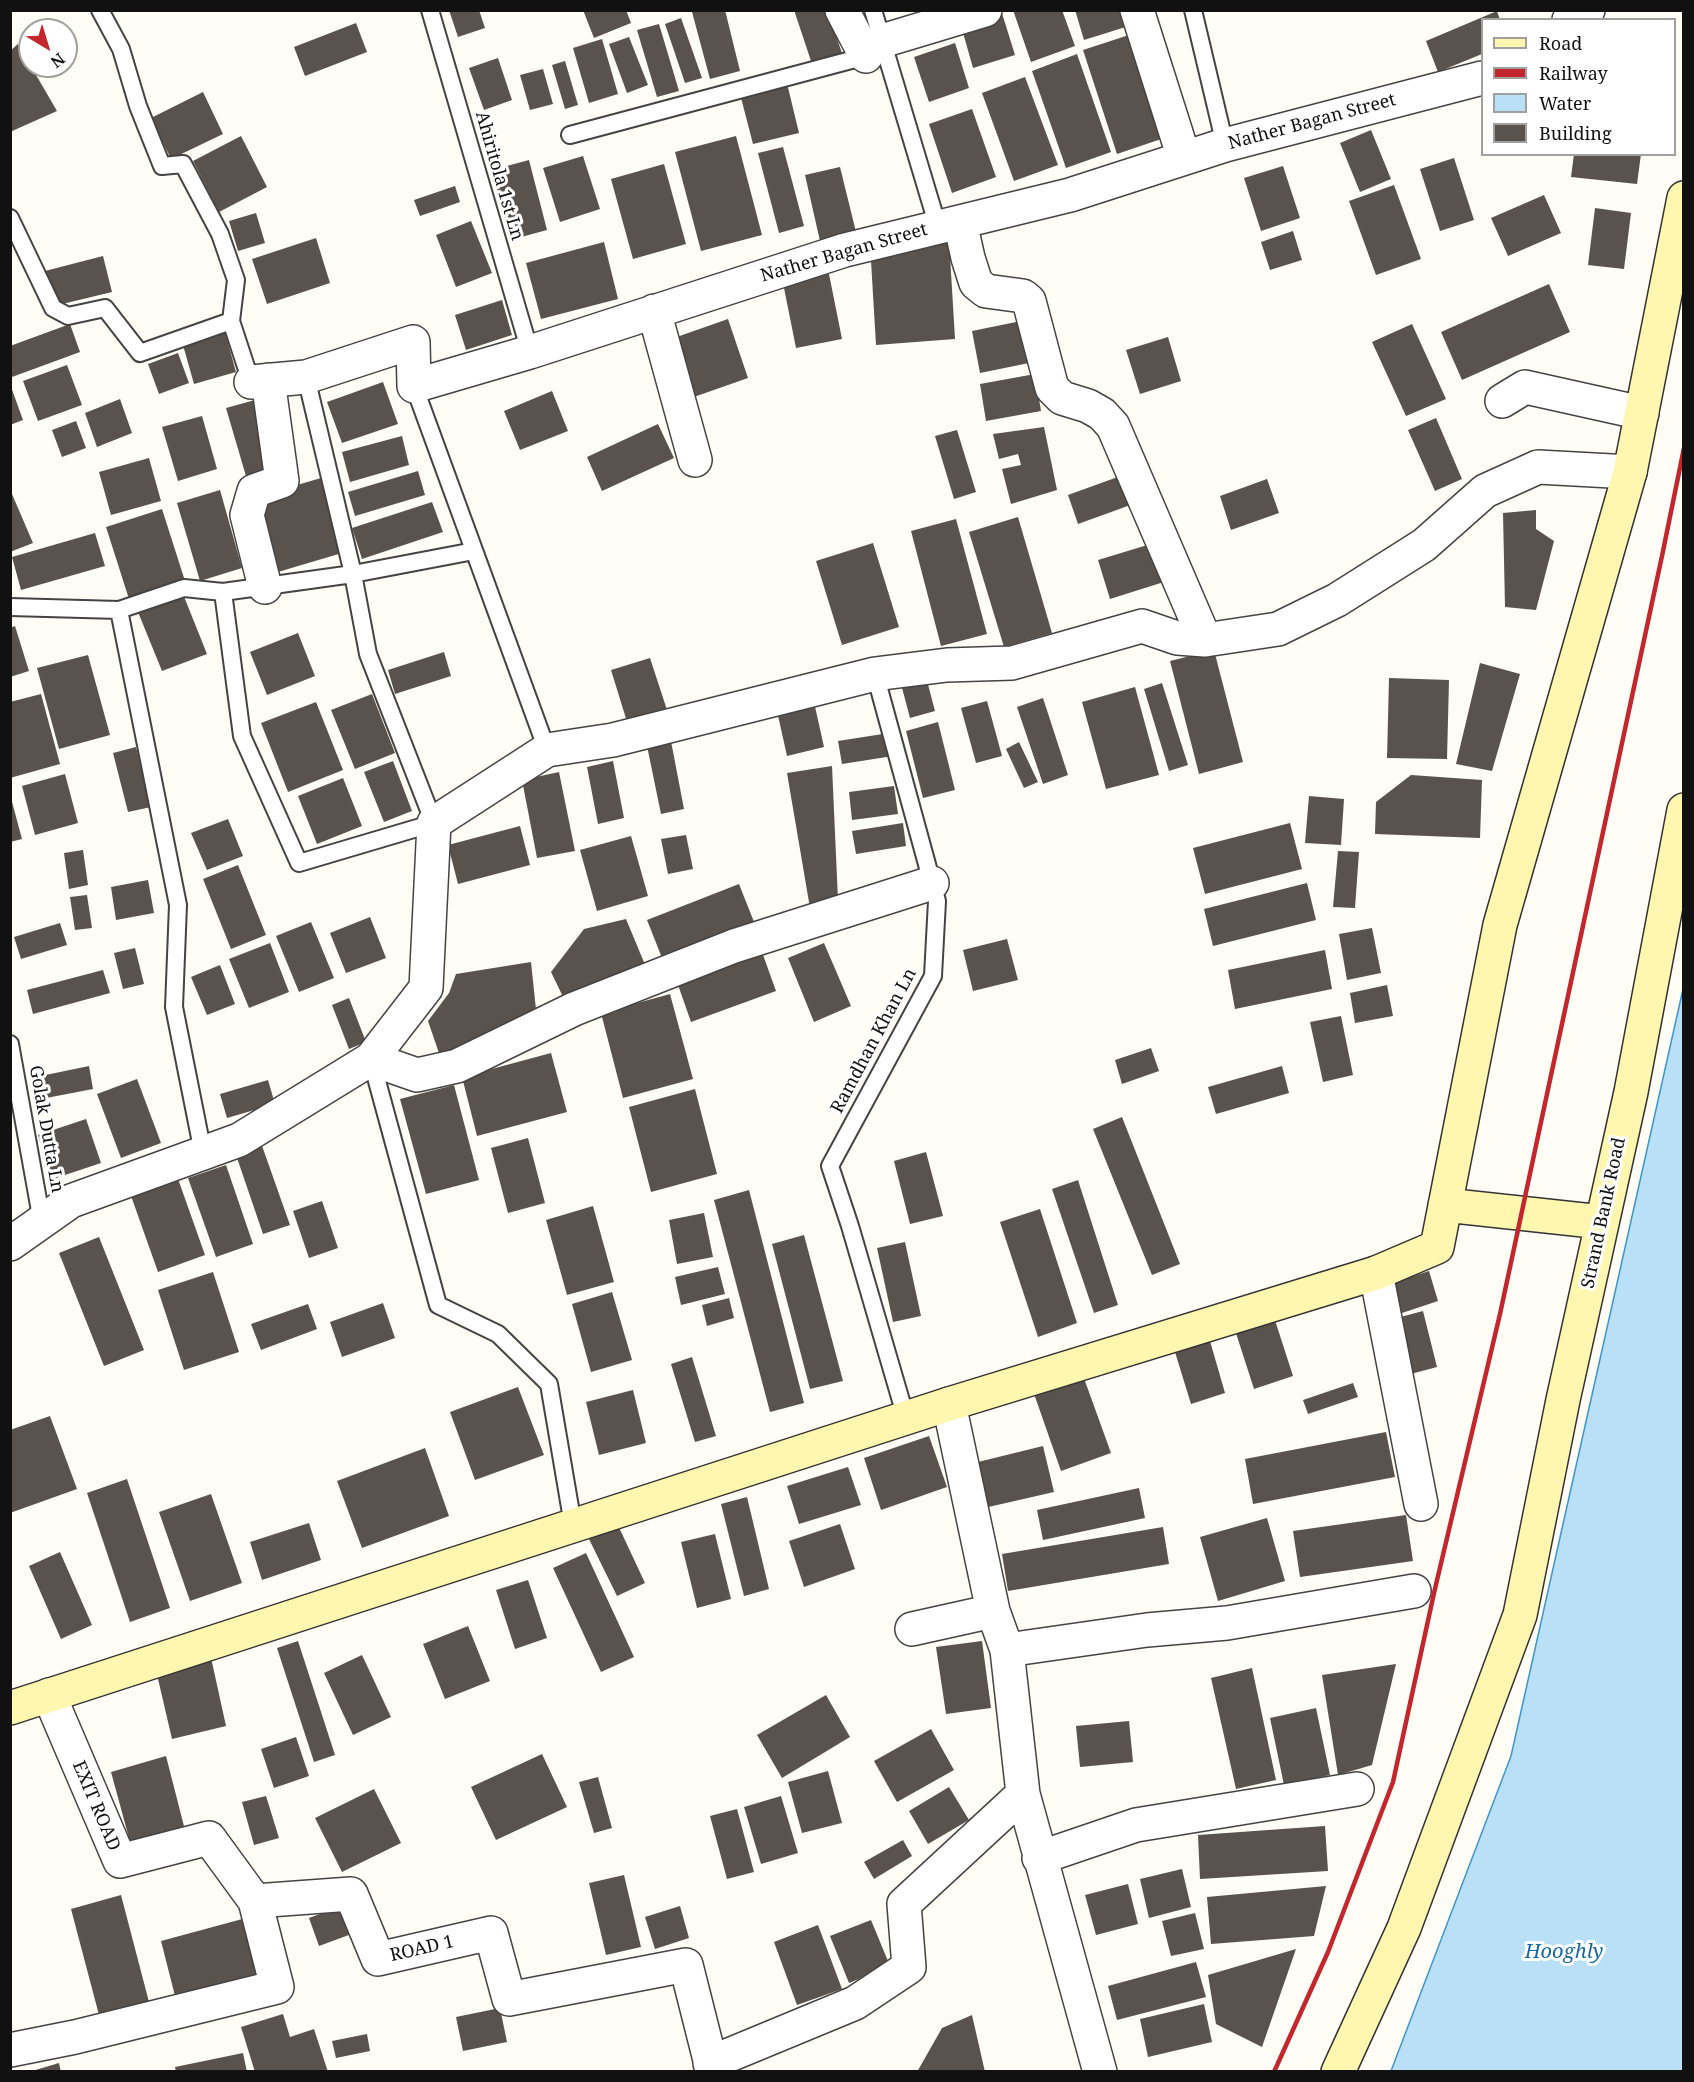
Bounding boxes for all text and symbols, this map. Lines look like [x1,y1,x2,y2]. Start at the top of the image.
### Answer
north arrow [18,18,78,78]
legend [1481,18,1676,156]
text: Road [1539,31,1582,55]
text: N [46,48,70,73]
text: Railway [1539,61,1608,85]
street label: Nather Bagan Street [1226,89,1398,155]
text: Water [1539,91,1591,115]
street label: Ahiritola 1st Ln [470,109,528,243]
text: Building [1539,121,1612,145]
street label: Nather Bagan Street [758,219,930,287]
street label: Ramdhan Khan Ln [827,965,921,1117]
street label: Golak Dutta Ln [24,1064,68,1194]
street label: Strand Bank Road [1577,1136,1631,1290]
street label: EXIT ROAD [67,1758,125,1854]
street label: ROAD 1 [388,1931,456,1967]
water label: Hooghly [1525,1940,1603,1964]

